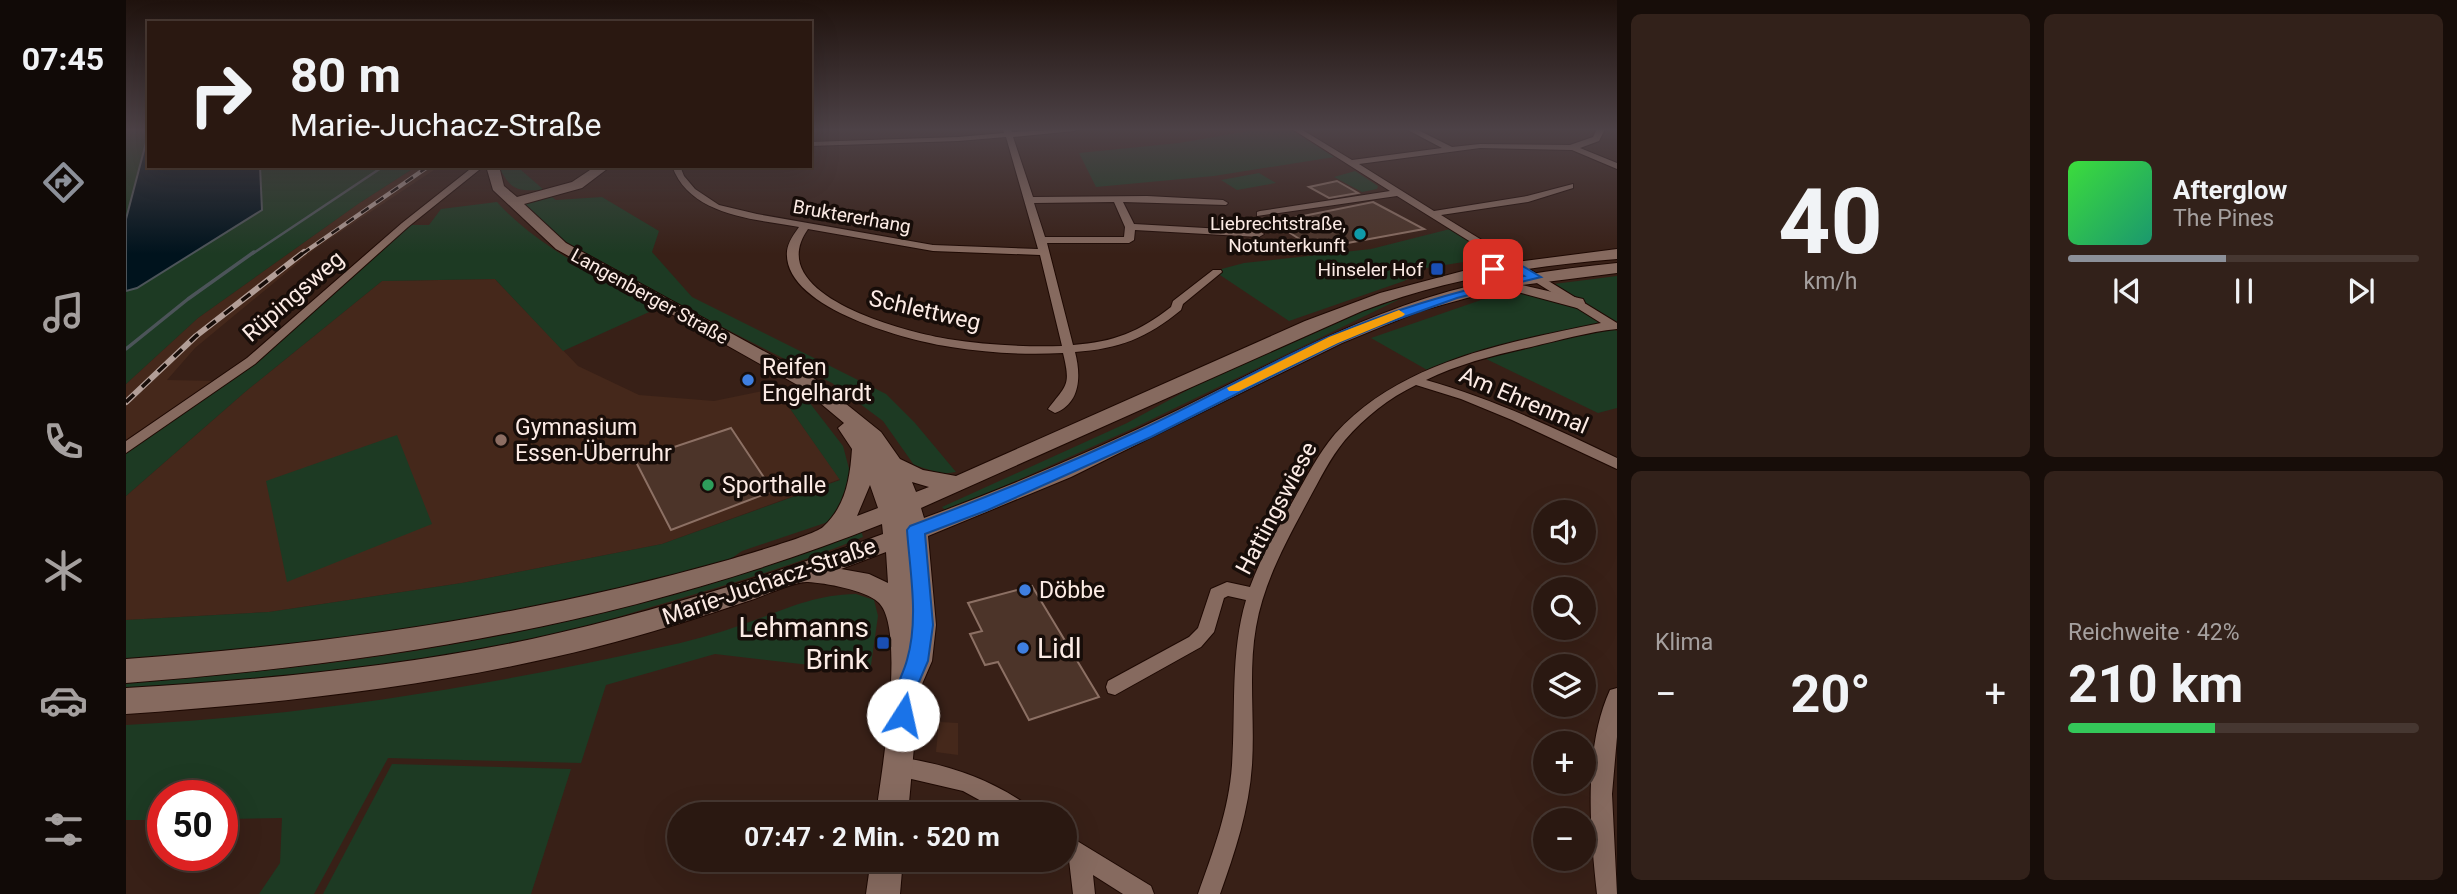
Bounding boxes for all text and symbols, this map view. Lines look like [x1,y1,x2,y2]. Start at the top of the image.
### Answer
text: 07:45 [22,40,104,78]
text: 80 m [290,47,401,104]
icon: right [175,49,266,140]
text: Marie-Juchacz-Straße [290,106,601,144]
icon: directions [39,158,88,207]
text: 40 [1778,169,1883,275]
text: Afterglow [2173,175,2287,205]
street label: Bruktererhang [791,195,913,238]
text: The Pines [2173,205,2274,232]
place label: Liebrechtstraße, Notunterkunft [1210,212,1346,257]
marker: Liebrechtstraße, Notunterkunft [1352,226,1368,242]
pin [1463,239,1523,299]
street label: Langenberger Straße [567,244,733,349]
street label: Rüpingsweg [237,245,349,348]
icon: arrive [1474,250,1512,288]
place label: Hinseler Hof [1318,258,1423,281]
marker: Hinseler Hof [1429,261,1445,277]
text: km/h [1804,268,1858,295]
icon: previous [2108,272,2146,310]
icon: pause [2225,272,2263,310]
icon: next [2342,272,2380,310]
street label: Schlettweg [867,285,983,336]
icon: music [39,288,88,337]
place label: Reifen Engelhardt [762,354,872,407]
street label: Am Ehrenmal [1455,361,1592,440]
marker: Reifen Engelhardt [740,372,756,388]
place label: Gymnasium Essen-Überruhr [515,414,672,467]
icon: phone [39,417,88,466]
marker: Gymnasium Essen-Überruhr [493,432,509,448]
street label: Hattingswiese [1230,437,1323,579]
place label: Sporthalle [722,472,826,499]
marker: Sporthalle [700,477,716,493]
map controls [1533,500,1596,871]
button: sound [1533,500,1596,563]
street label: Marie-Juchacz-Straße [659,532,879,631]
icon: climate [39,546,88,595]
place label: Döbbe [1039,577,1105,604]
button: search [1533,577,1596,640]
marker: Döbbe [1017,582,1033,598]
place label: Lehmanns Brink [738,611,870,676]
text: Reichweite · 42% [2068,619,2240,646]
text: Klima [1655,629,1713,656]
place label: Lidl [1037,632,1082,665]
marker: Lehmanns Brink [875,635,891,651]
marker: Lidl [1015,640,1031,656]
button: layers [1533,654,1596,717]
text: 210 km [2068,654,2243,715]
text: 20° [1791,664,1871,725]
text: − [1655,672,1677,716]
text: + [1984,672,2006,716]
icon: car [39,676,88,725]
position arrow [866,678,940,752]
button: + [1533,731,1596,794]
speed limit sign: 50 [147,780,238,871]
icon: filters [39,805,88,854]
button: − [1533,808,1596,871]
text: 07:47 · 2 Min. · 520 m [744,822,1000,852]

